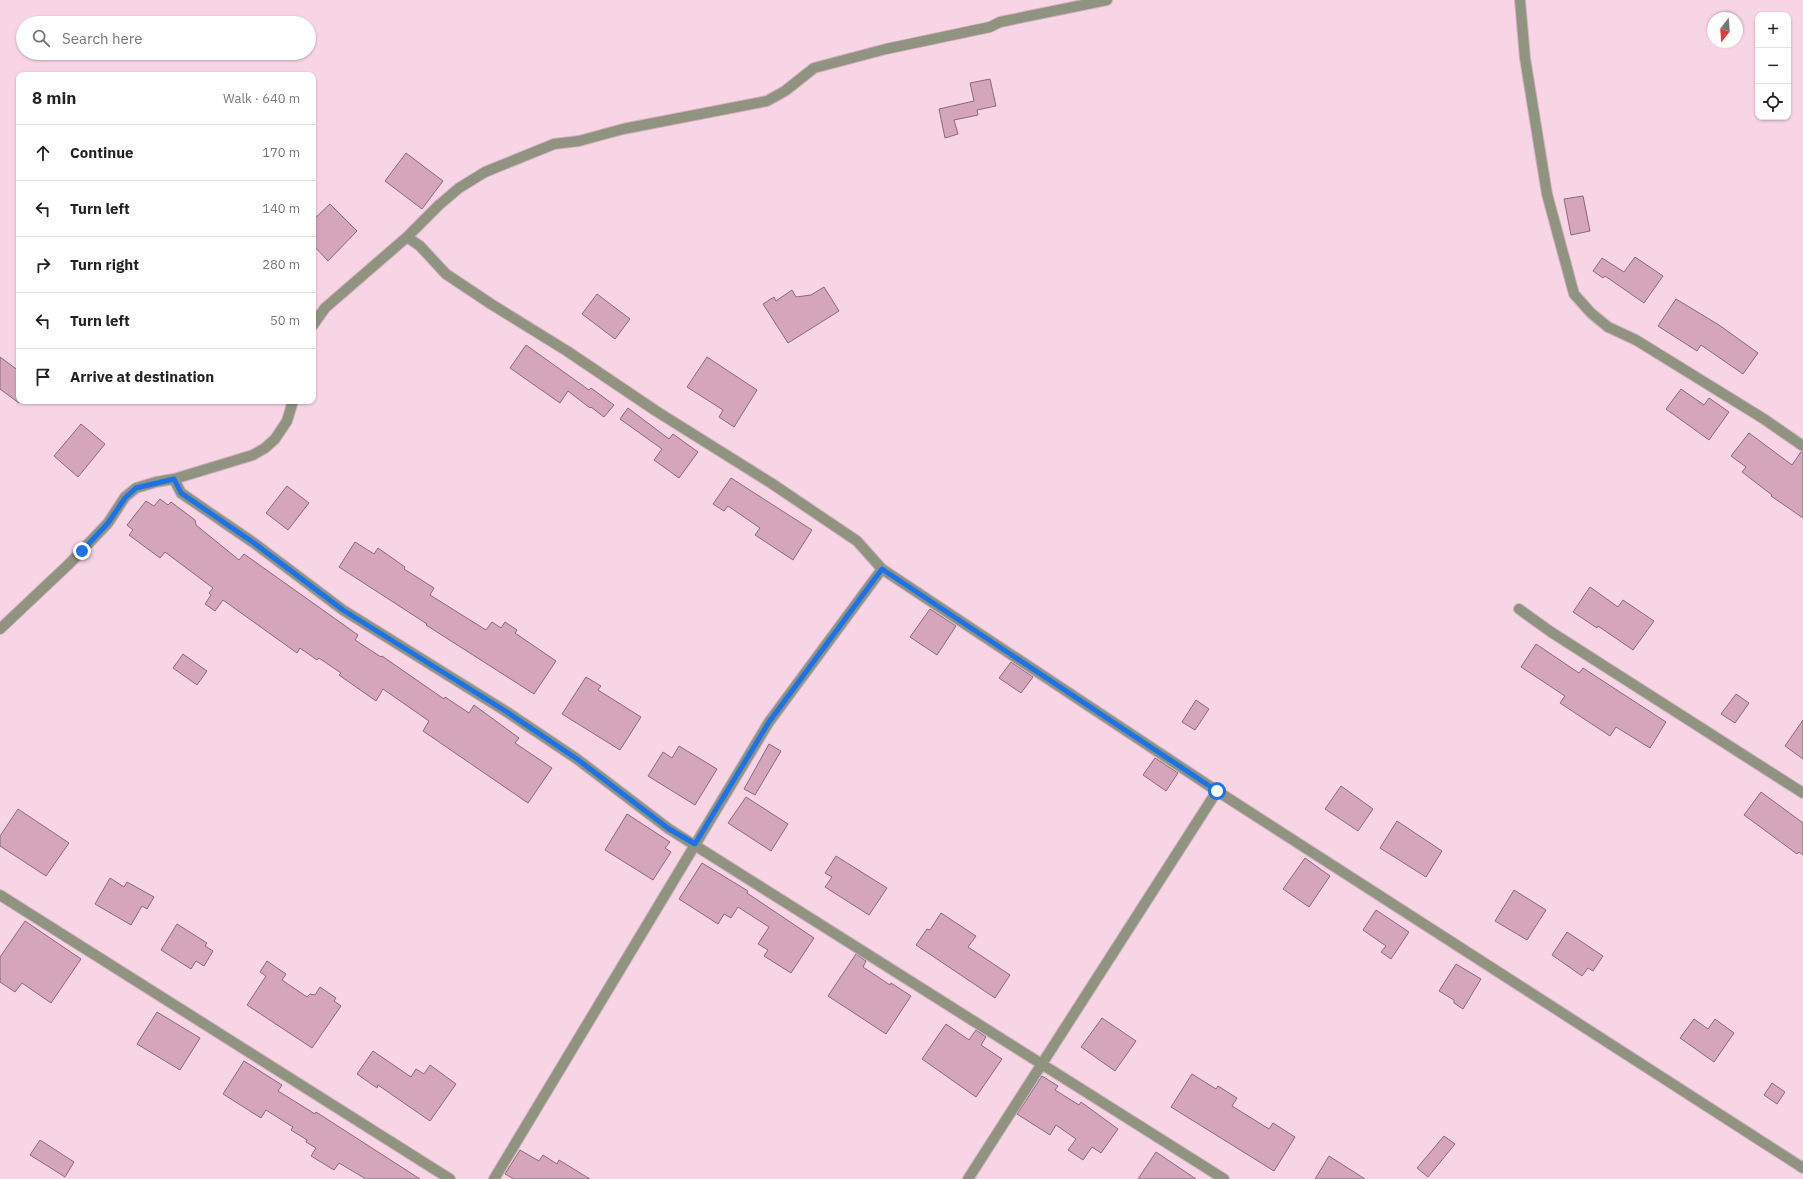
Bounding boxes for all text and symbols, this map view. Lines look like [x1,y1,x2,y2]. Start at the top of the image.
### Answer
north arrow [1707,12,1743,48]
map controls [1755,12,1791,120]
button: + [1755,12,1791,48]
search box [16,16,316,60]
icon: search [30,27,52,49]
text: Search here [62,29,142,48]
button: − [1755,48,1791,84]
button: locate [1755,84,1791,120]
text: 8 min [32,87,76,109]
text: Walk · 640 m [223,90,300,107]
icon: ahead [32,142,54,164]
text: Continue [70,143,134,162]
text: 170 m [262,144,300,161]
icon: left [32,198,54,220]
text: Turn left [70,199,130,218]
text: 140 m [262,200,300,217]
icon: right [32,254,54,276]
text: Turn right [70,255,139,274]
text: 280 m [262,256,300,273]
icon: left [32,310,54,332]
text: Turn left [70,311,130,330]
text: 50 m [270,312,300,329]
icon: arrive [32,366,54,388]
text: Arrive at destination [70,367,214,386]
route end [73,542,91,560]
route start [1208,782,1226,800]

